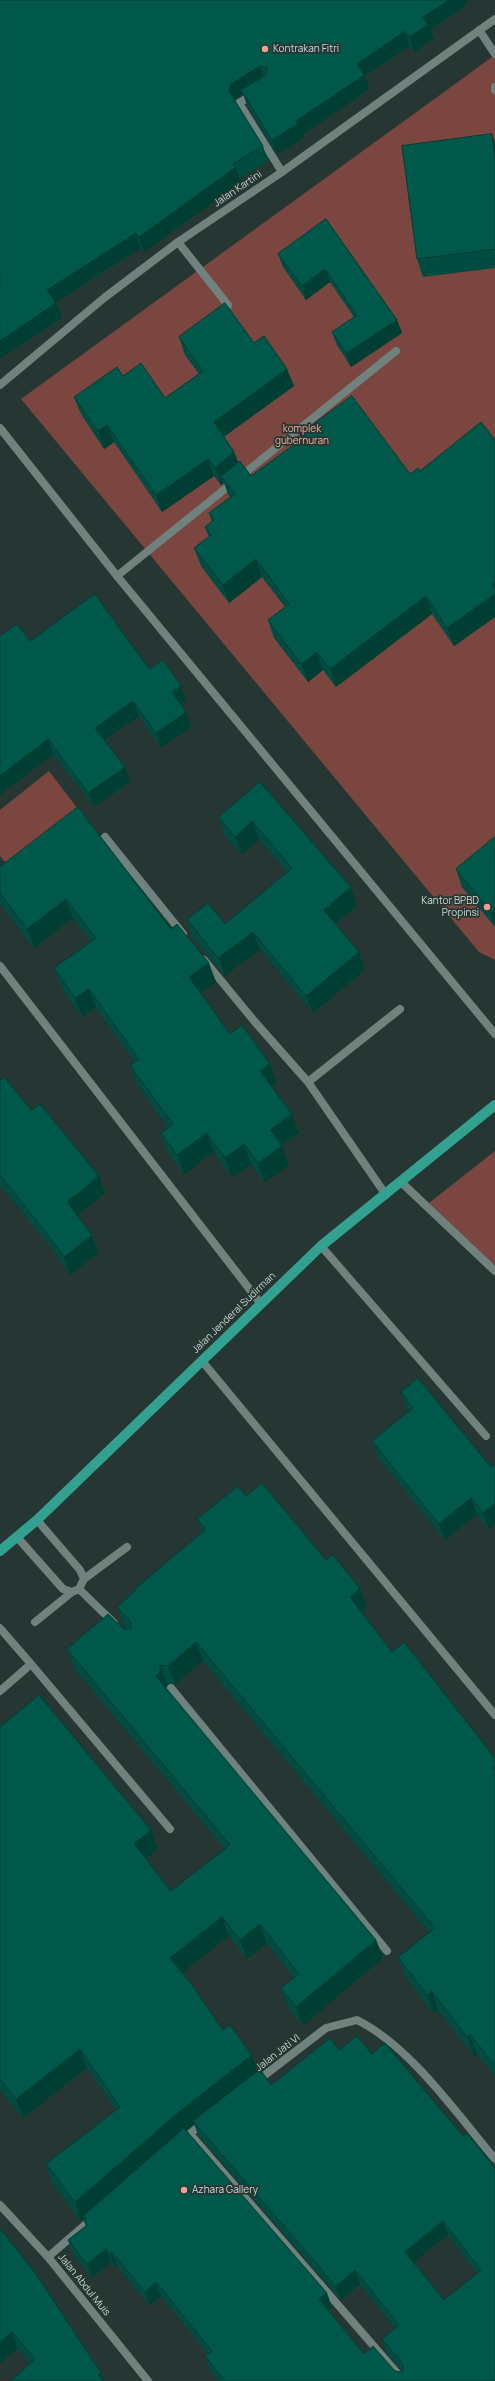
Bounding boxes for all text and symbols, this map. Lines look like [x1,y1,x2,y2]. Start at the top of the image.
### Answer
place label: Kontrakan Fitri [273,43,339,55]
marker: Kontrakan Fitri [260,44,270,54]
street label: Jalan Kartini [212,168,264,210]
park label: komplek gubernuran [275,423,329,446]
place label: Kantor BPBD Propinsi [421,895,479,918]
marker: Kantor BPBD Propinsi [482,902,492,912]
street label: Jalan Jenderal Sudirman [190,1270,278,1356]
street label: Jalan Jati VI [253,2032,303,2074]
place label: Azhara Gallery [192,2184,258,2196]
marker: Azhara Gallery [179,2185,189,2195]
street label: Jalan Abdul Muis [55,2252,113,2318]

